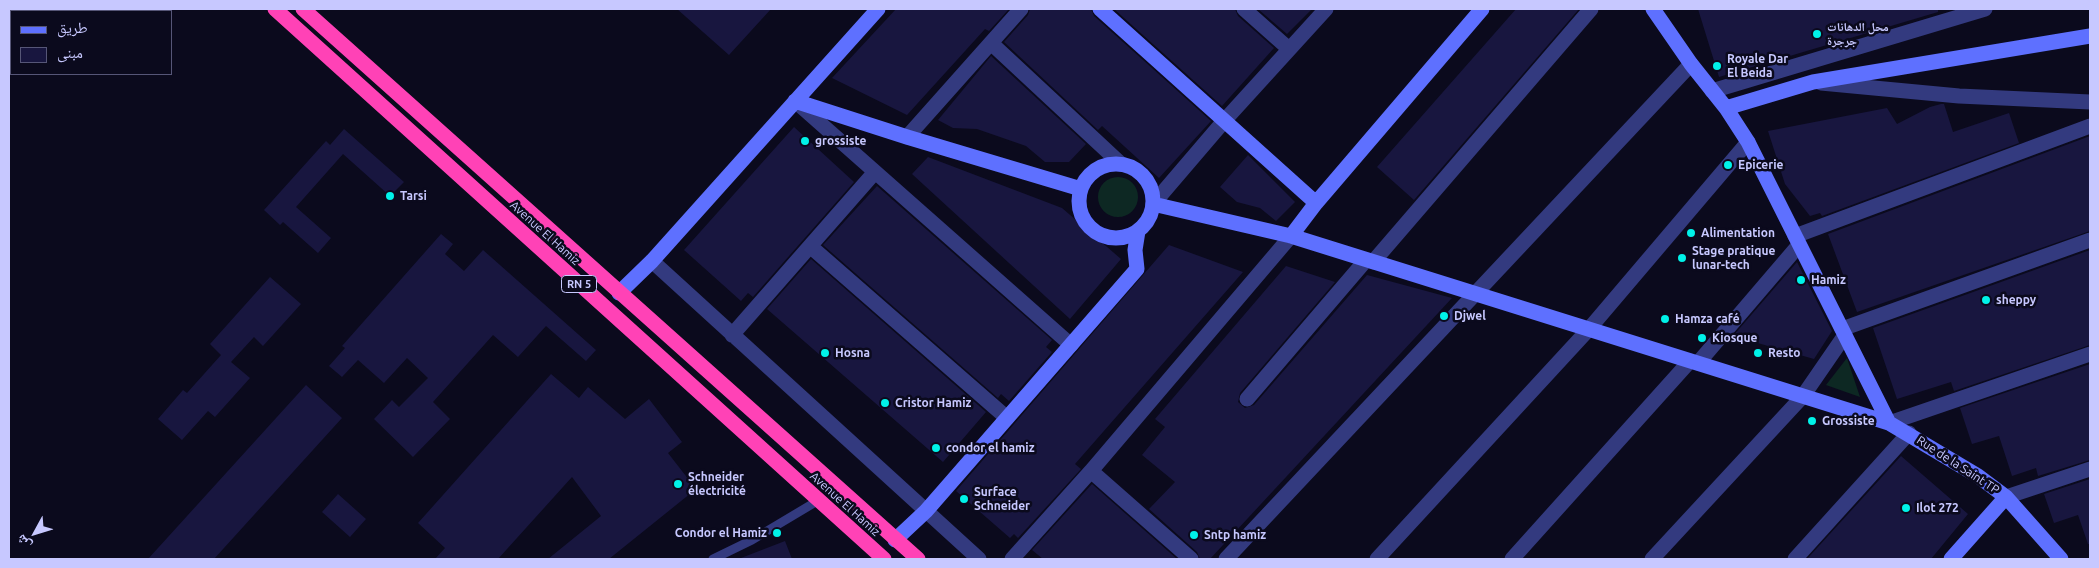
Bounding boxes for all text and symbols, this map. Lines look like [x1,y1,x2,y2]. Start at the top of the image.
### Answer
legend [10,10,172,75]
text: طريق [57,19,88,36]
place label: محل الدهانات جرجرة [1827,20,1889,48]
marker: محل الدهانات جرجرة [1811,28,1823,40]
text: مبنى [57,44,83,61]
place label: Royale Dar El Beida [1727,52,1788,80]
marker: Royale Dar El Beida [1711,60,1723,72]
place label: grossiste [815,134,866,148]
marker: grossiste [799,135,811,147]
place label: Epicerie [1738,158,1783,172]
marker: Epicerie [1722,159,1734,171]
place label: Tarsi [400,189,427,203]
marker: Tarsi [384,190,396,202]
street label: Avenue El Hamiz [507,198,583,268]
place label: Alimentation [1701,226,1775,240]
marker: Alimentation [1685,227,1697,239]
place label: Stage pratique lunar-tech [1692,244,1775,272]
marker: Stage pratique lunar-tech [1676,252,1688,264]
place label: Hamiz [1811,273,1846,287]
marker: Hamiz [1795,274,1807,286]
road number: RN 5 [562,276,596,292]
place label: sheppy [1996,293,2036,307]
marker: sheppy [1980,294,1992,306]
place label: Djwel [1454,309,1486,323]
marker: Djwel [1438,310,1450,322]
place label: Hamza café [1675,312,1740,326]
marker: Hamza café [1659,313,1671,325]
place label: Kiosque [1712,331,1757,345]
marker: Kiosque [1696,332,1708,344]
place label: Hosna [835,346,870,360]
place label: Resto [1768,346,1800,360]
marker: Hosna [819,347,831,359]
marker: Resto [1752,347,1764,359]
place label: Cristor Hamiz [895,396,971,410]
marker: Cristor Hamiz [879,397,891,409]
place label: Grossiste [1822,414,1875,428]
marker: Grossiste [1806,415,1818,427]
street label: Rue de la Saint TP [1914,433,2002,497]
place label: condor el hamiz [946,441,1035,455]
marker: condor el hamiz [930,442,942,454]
street label: Avenue El Hamiz [807,469,883,539]
place label: Schneider électricité [688,470,746,498]
marker: Schneider électricité [672,478,684,490]
place label: Surface Schneider [974,485,1030,513]
marker: Surface Schneider [958,493,970,505]
place label: Ilot 272 [1916,501,1959,515]
marker: Ilot 272 [1900,502,1912,514]
north arrow [10,508,60,558]
place label: Condor el Hamiz [675,526,767,540]
marker: Condor el Hamiz [771,527,783,539]
place label: Sntp hamiz [1204,528,1266,542]
marker: Sntp hamiz [1188,529,1200,541]
text: ش [12,532,34,553]

